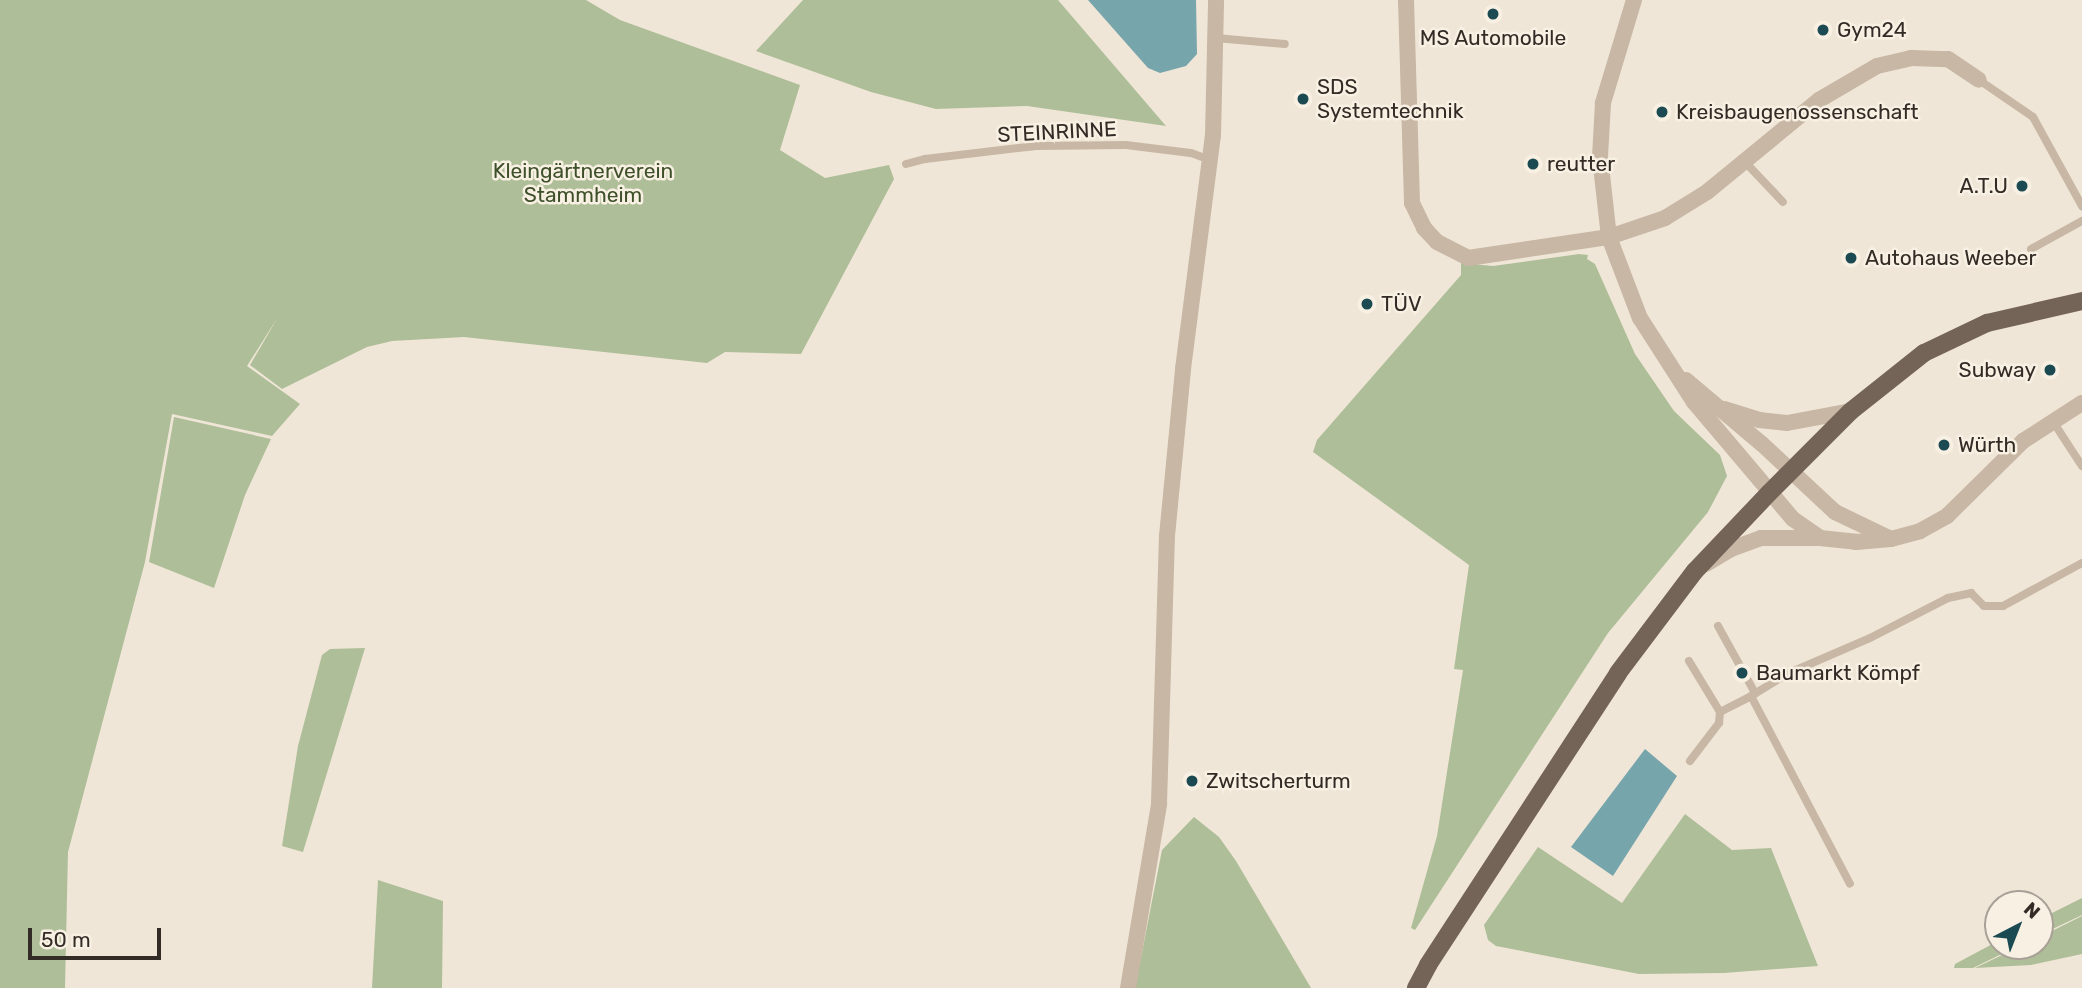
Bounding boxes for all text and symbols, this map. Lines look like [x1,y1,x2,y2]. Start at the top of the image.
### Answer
marker: MS Automobile [1485,6,1501,22]
place label: Gym24 [1837,17,1907,43]
marker: Gym24 [1815,22,1831,38]
place label: MS Automobile [1420,25,1566,51]
place label: SDS Systemtechnik [1317,74,1463,124]
marker: SDS Systemtechnik [1295,91,1311,107]
place label: Kreisbaugenossenschaft [1676,99,1919,125]
marker: Kreisbaugenossenschaft [1654,104,1670,120]
street label: STEINRINNE [997,116,1117,148]
place label: reutter [1547,151,1615,177]
marker: reutter [1525,156,1541,172]
park label: Kleingärtnerverein Stammheim [493,158,673,208]
place label: A.T.U [1960,173,2008,199]
marker: A.T.U [2014,178,2030,194]
place label: Autohaus Weeber [1865,245,2037,271]
marker: Autohaus Weeber [1843,250,1859,266]
place label: TÜV [1381,291,1422,317]
marker: TÜV [1359,296,1375,312]
place label: Subway [1959,357,2036,383]
marker: Subway [2042,362,2058,378]
place label: Würth [1958,432,2016,458]
marker: Würth [1936,437,1952,453]
place label: Baumarkt Kömpf [1756,660,1920,686]
marker: Baumarkt Kömpf [1734,665,1750,681]
place label: Zwitscherturm [1206,768,1351,794]
marker: Zwitscherturm [1184,773,1200,789]
north arrow [1984,890,2054,960]
text: N [2019,897,2045,924]
scale bar [32,914,164,958]
text: 50 m [41,927,91,952]

